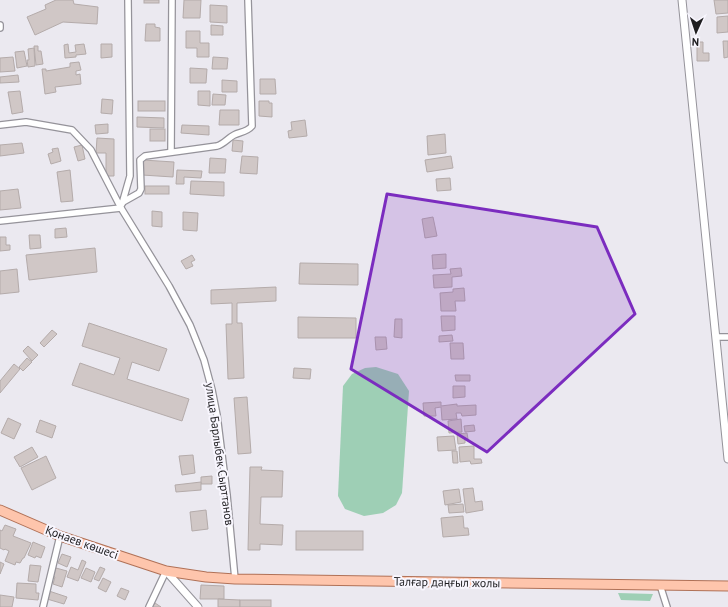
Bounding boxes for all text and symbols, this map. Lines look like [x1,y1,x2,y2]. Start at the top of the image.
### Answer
north arrow [676,12,716,52]
text: N [691,35,699,49]
street label: улица Барлыбек Сырттанов [203,382,237,526]
street label: Қонаев көшесі [43,522,121,562]
street label: Талғар даңғыл жолы [394,574,500,590]

